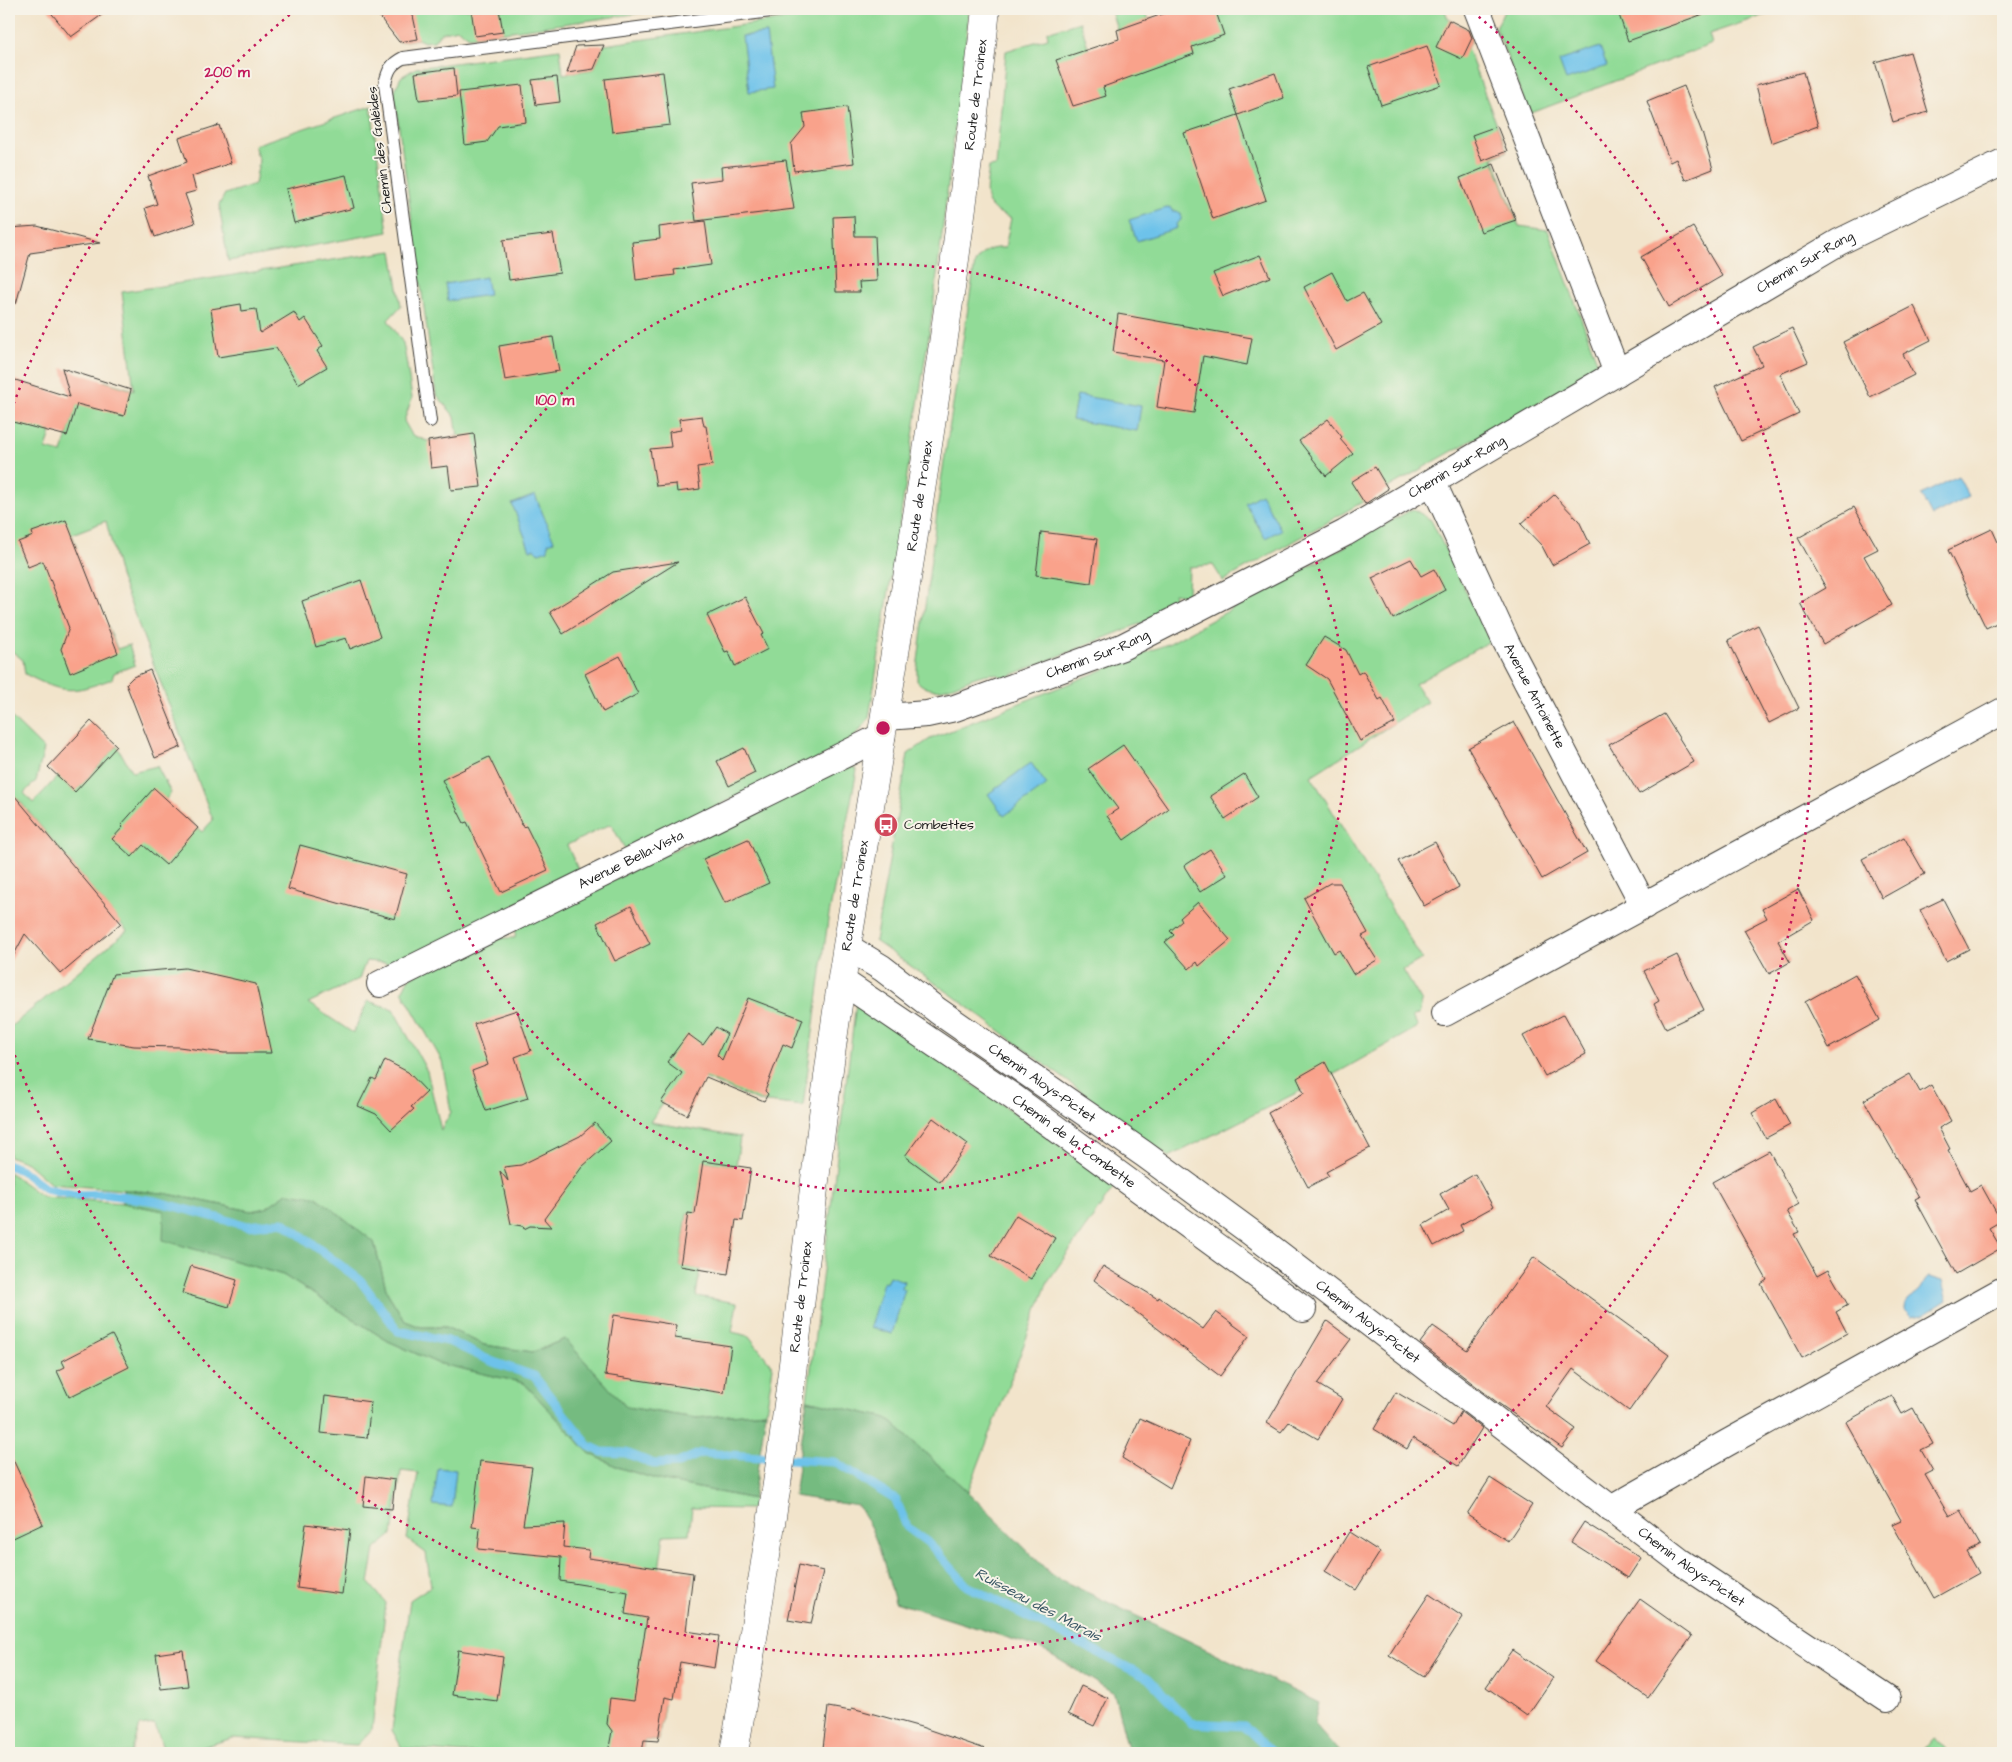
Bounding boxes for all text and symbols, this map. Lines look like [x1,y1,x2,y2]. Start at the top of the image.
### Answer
street label: Route de Troinex [959,38,993,152]
text: 200 m [203,62,250,83]
street label: Chemin des Galéides [362,85,398,215]
street label: Chemin Sur-Rang [1753,226,1857,298]
text: 100 m [536,390,575,411]
street label: Chemin Sur-Rang [1405,431,1509,503]
street label: Route de Troinex [902,439,939,553]
street label: Chemin Sur-Rang [1043,625,1153,684]
street label: Avenue Antoinette [1498,640,1570,753]
centre of rings [874,719,892,737]
bus stop icon: Combettes [873,812,899,838]
place label: Combettes [904,815,974,835]
street label: Avenue Bella-Vista [575,825,687,894]
street label: Route de Troinex [836,838,874,952]
street label: Chemin Aloys-Pictet [984,1039,1100,1128]
street label: Chemin de la Combette [1008,1090,1140,1194]
street label: Route de Troinex [785,1240,818,1354]
street label: Chemin Aloys-Pictet [1311,1275,1425,1369]
street label: Chemin Aloys-Pictet [1634,1522,1749,1612]
water label: Ruisseau des Marais [971,1563,1106,1648]

